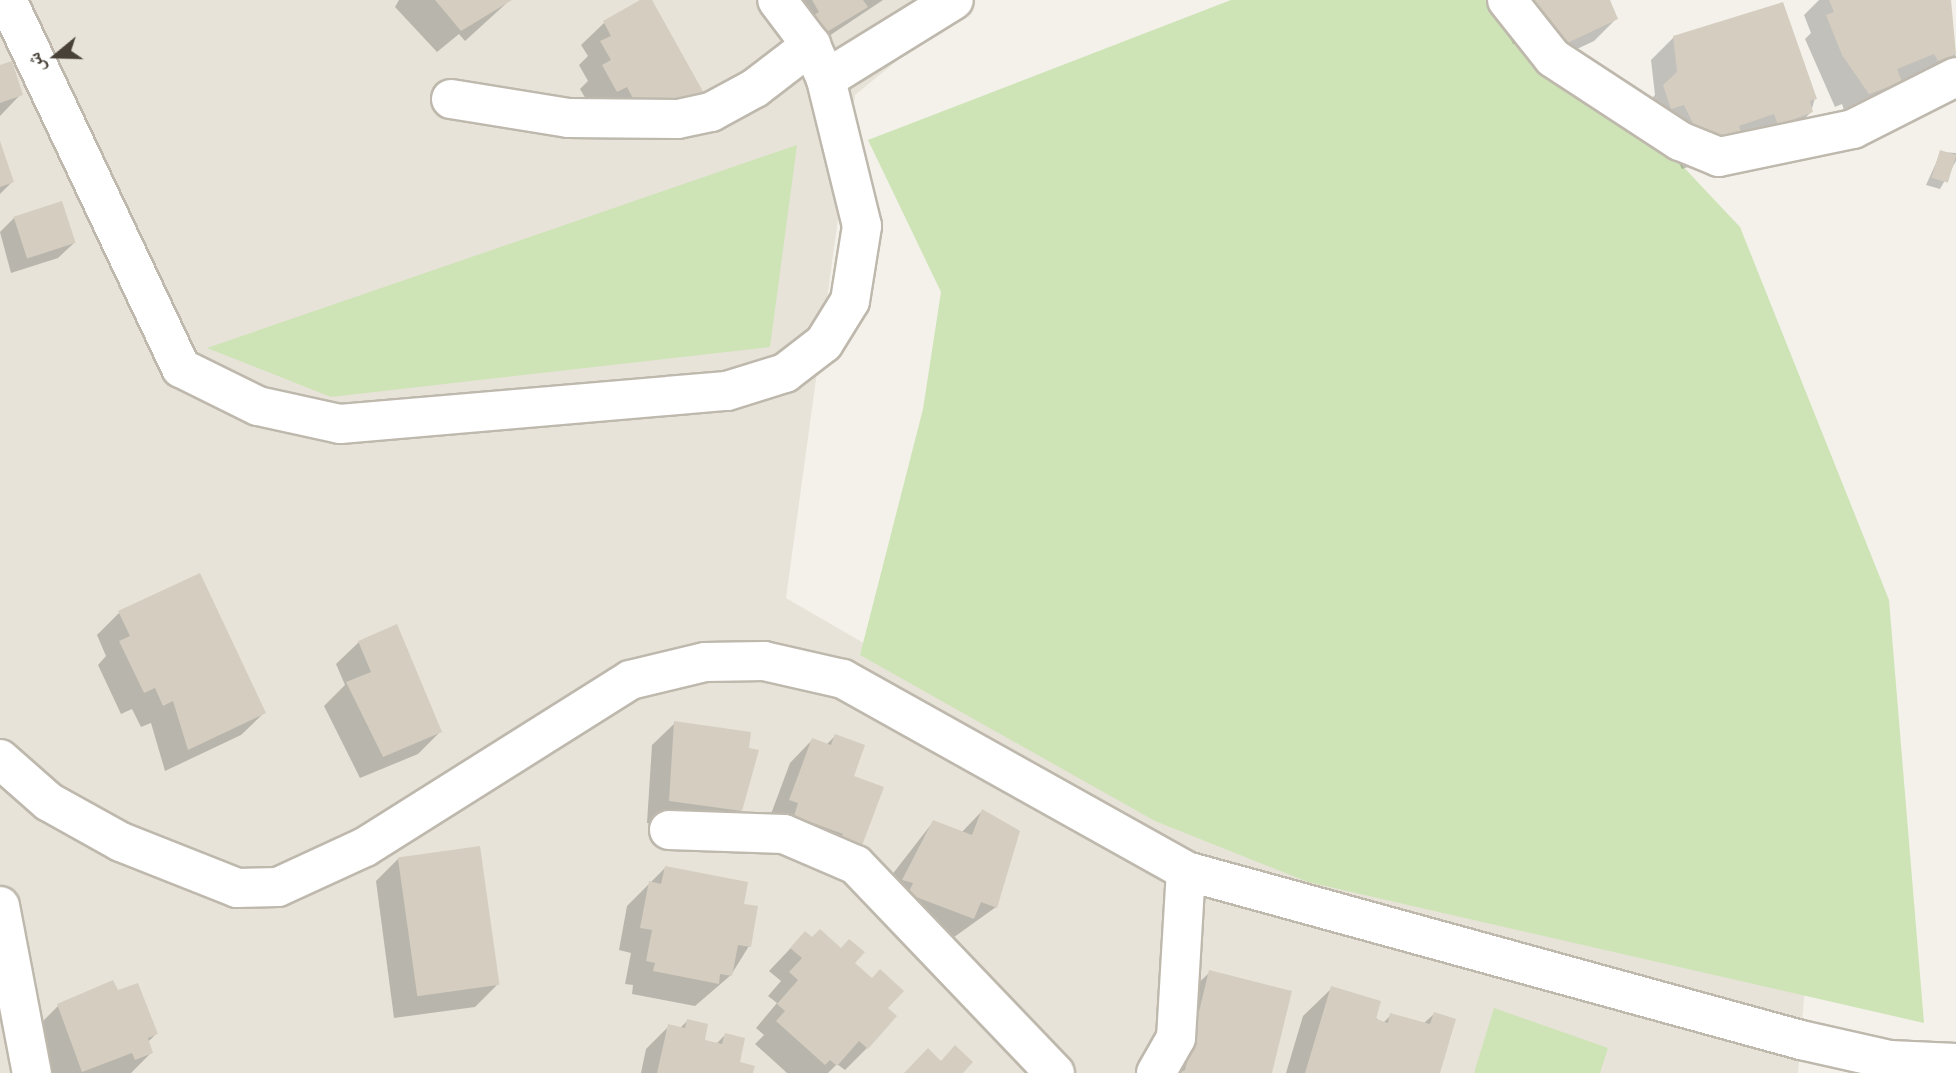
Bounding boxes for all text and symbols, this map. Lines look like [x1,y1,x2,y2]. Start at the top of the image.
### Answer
north arrow [21,21,91,91]
text: ش [22,50,50,76]

